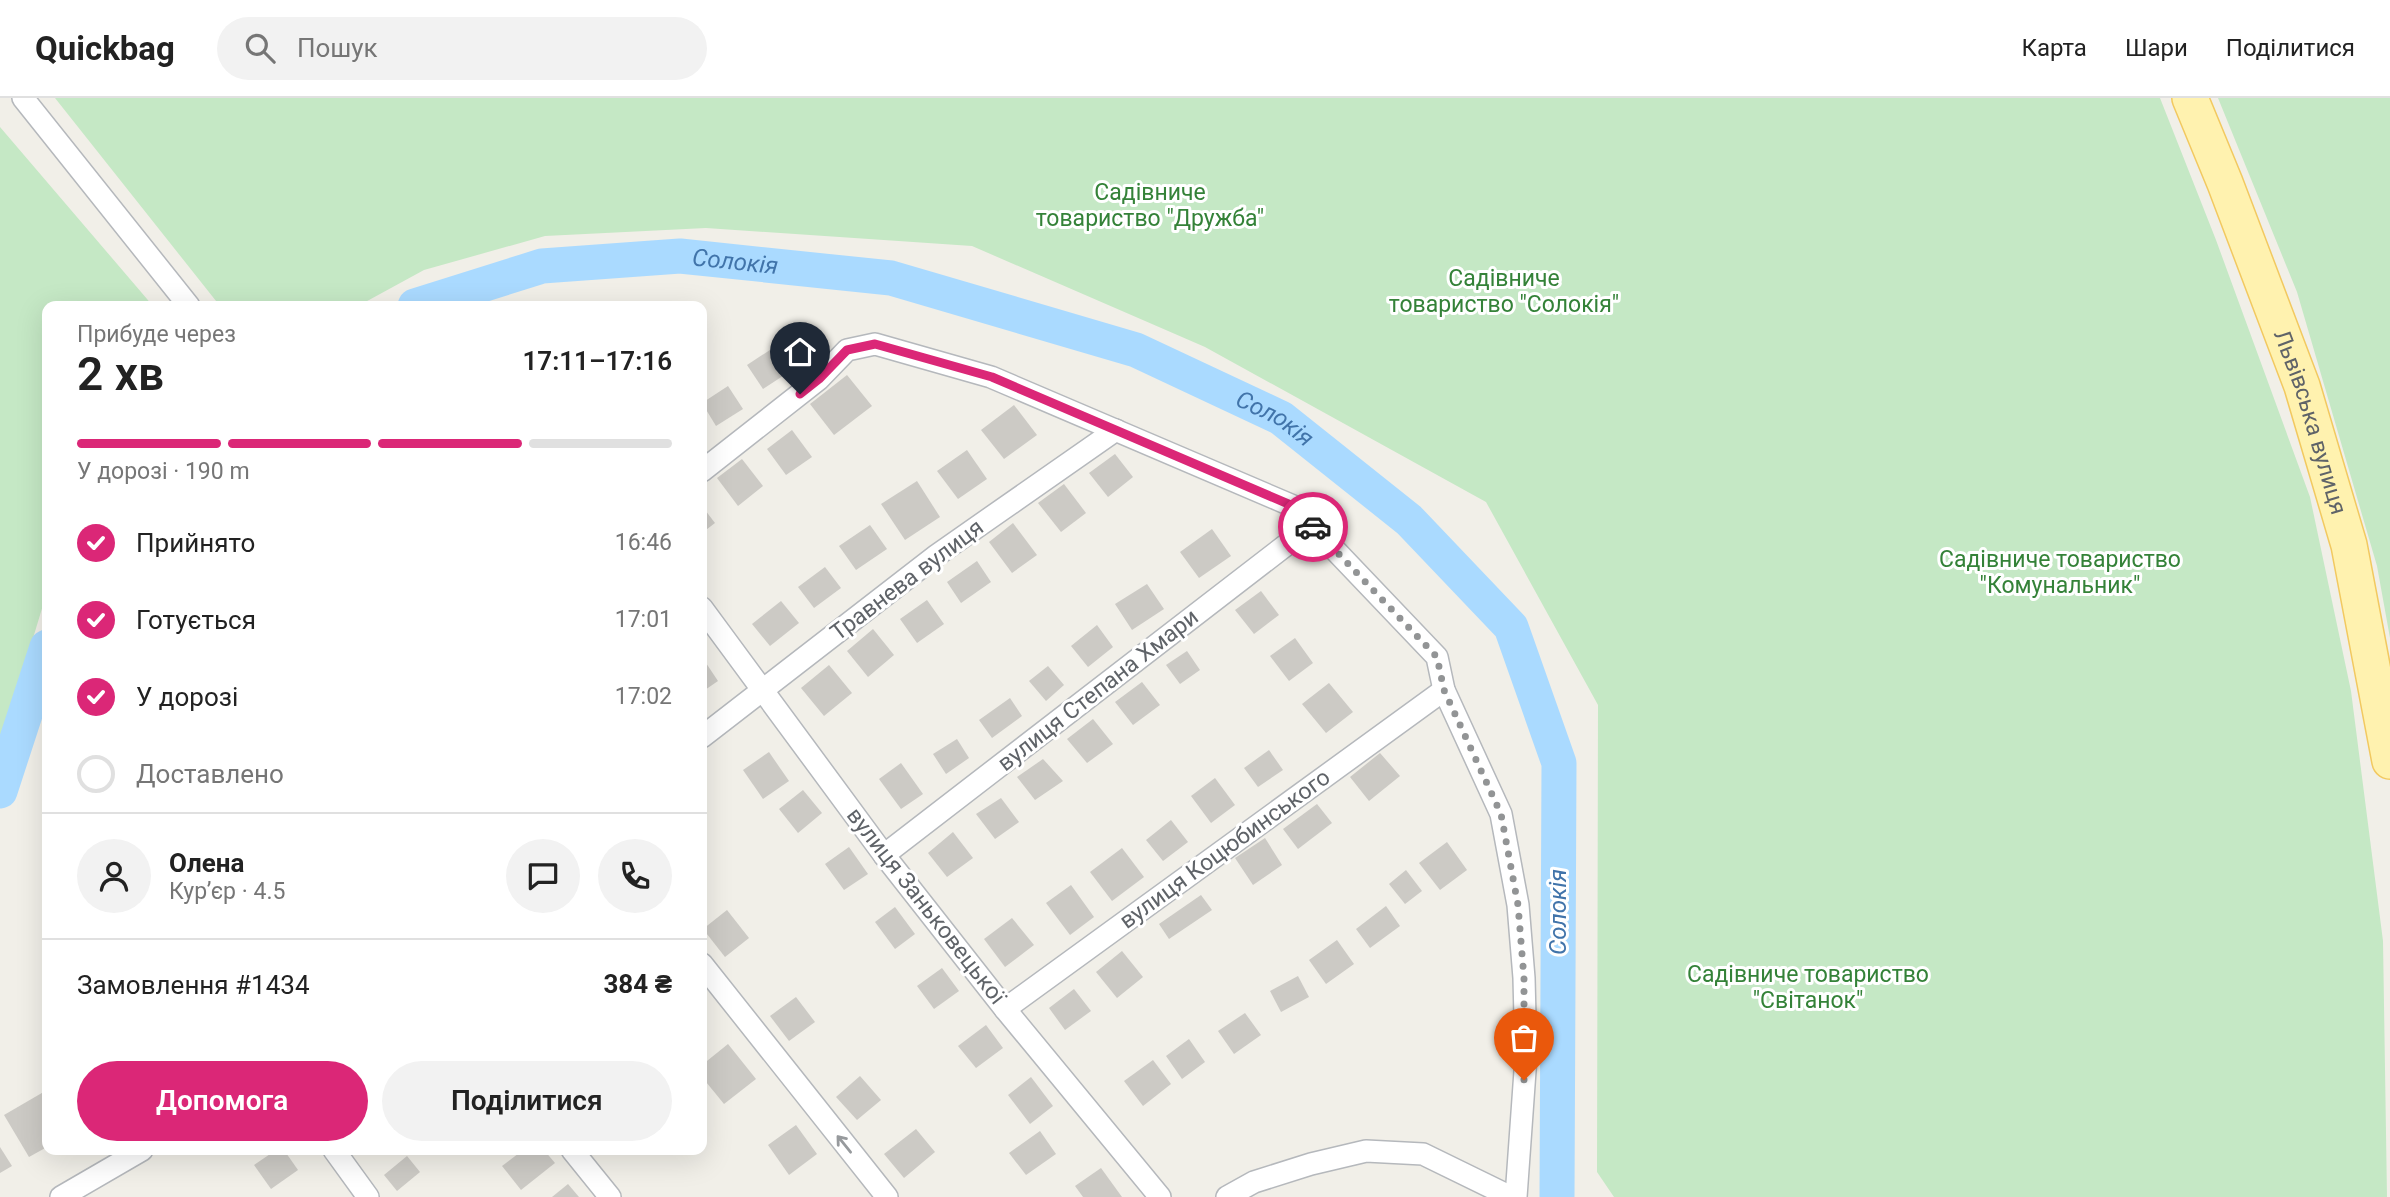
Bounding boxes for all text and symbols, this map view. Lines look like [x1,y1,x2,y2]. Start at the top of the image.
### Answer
search box [217,17,707,80]
text: Quickbag [35,29,175,68]
icon: search [241,29,279,67]
text: Пошук [297,33,378,63]
text: Карта [2021,34,2087,62]
text: Шари [2125,34,2188,62]
text: Поділитися [2226,34,2355,62]
park label: Садівниче товариство "Дружба" [1036,179,1264,232]
water label: Солокія [691,243,779,280]
park label: Садівниче товариство "Солокія" [1389,265,1619,318]
text: Прибуде через [77,321,236,348]
pin [770,322,830,394]
street label: Львівська вулиця [2268,326,2353,518]
icon: home [781,333,819,371]
text: 17:11–17:16 [522,346,672,376]
text: 2 хв [77,347,164,401]
water label: Солокія [1231,385,1319,453]
text: У дорозі · 190 m [77,458,250,485]
courier [1278,492,1348,562]
icon: car [1294,508,1332,546]
street label: Травнева вулиця [825,514,989,646]
icon: check [77,524,115,562]
text: Прийнято [136,528,255,558]
text: 16:46 [615,529,672,556]
park label: Садівниче товариство "Комунальник" [1939,546,2181,599]
icon: check [77,601,115,639]
street label: вулиця Степана Хмари [992,603,1204,777]
text: Готується [136,605,256,635]
text: 17:01 [615,606,672,633]
icon: check [77,678,115,716]
text: У дорозі [136,682,238,712]
text: 17:02 [615,683,672,710]
text: Доставлено [136,759,284,789]
street label: вулиця Коцюбинського [1114,764,1336,934]
street label: вулиця Заньковецької [841,802,1012,1011]
button: person [77,839,151,913]
button: chat [506,839,580,913]
button: phone [598,839,672,913]
text: Олена [169,848,244,878]
water label: Солокія [1544,869,1572,955]
text: Кур’єр · 4.5 [169,878,285,905]
park label: Садівниче товариство "Світанок" [1687,961,1929,1014]
text: 384 ₴ [603,969,672,999]
text: Замовлення #1434 [77,970,310,1000]
pin [1494,1008,1554,1080]
icon: bag [1505,1019,1543,1057]
button: Допомога [77,1061,368,1141]
button: Поділитися [382,1061,672,1141]
one-way arrow [837,1135,852,1153]

